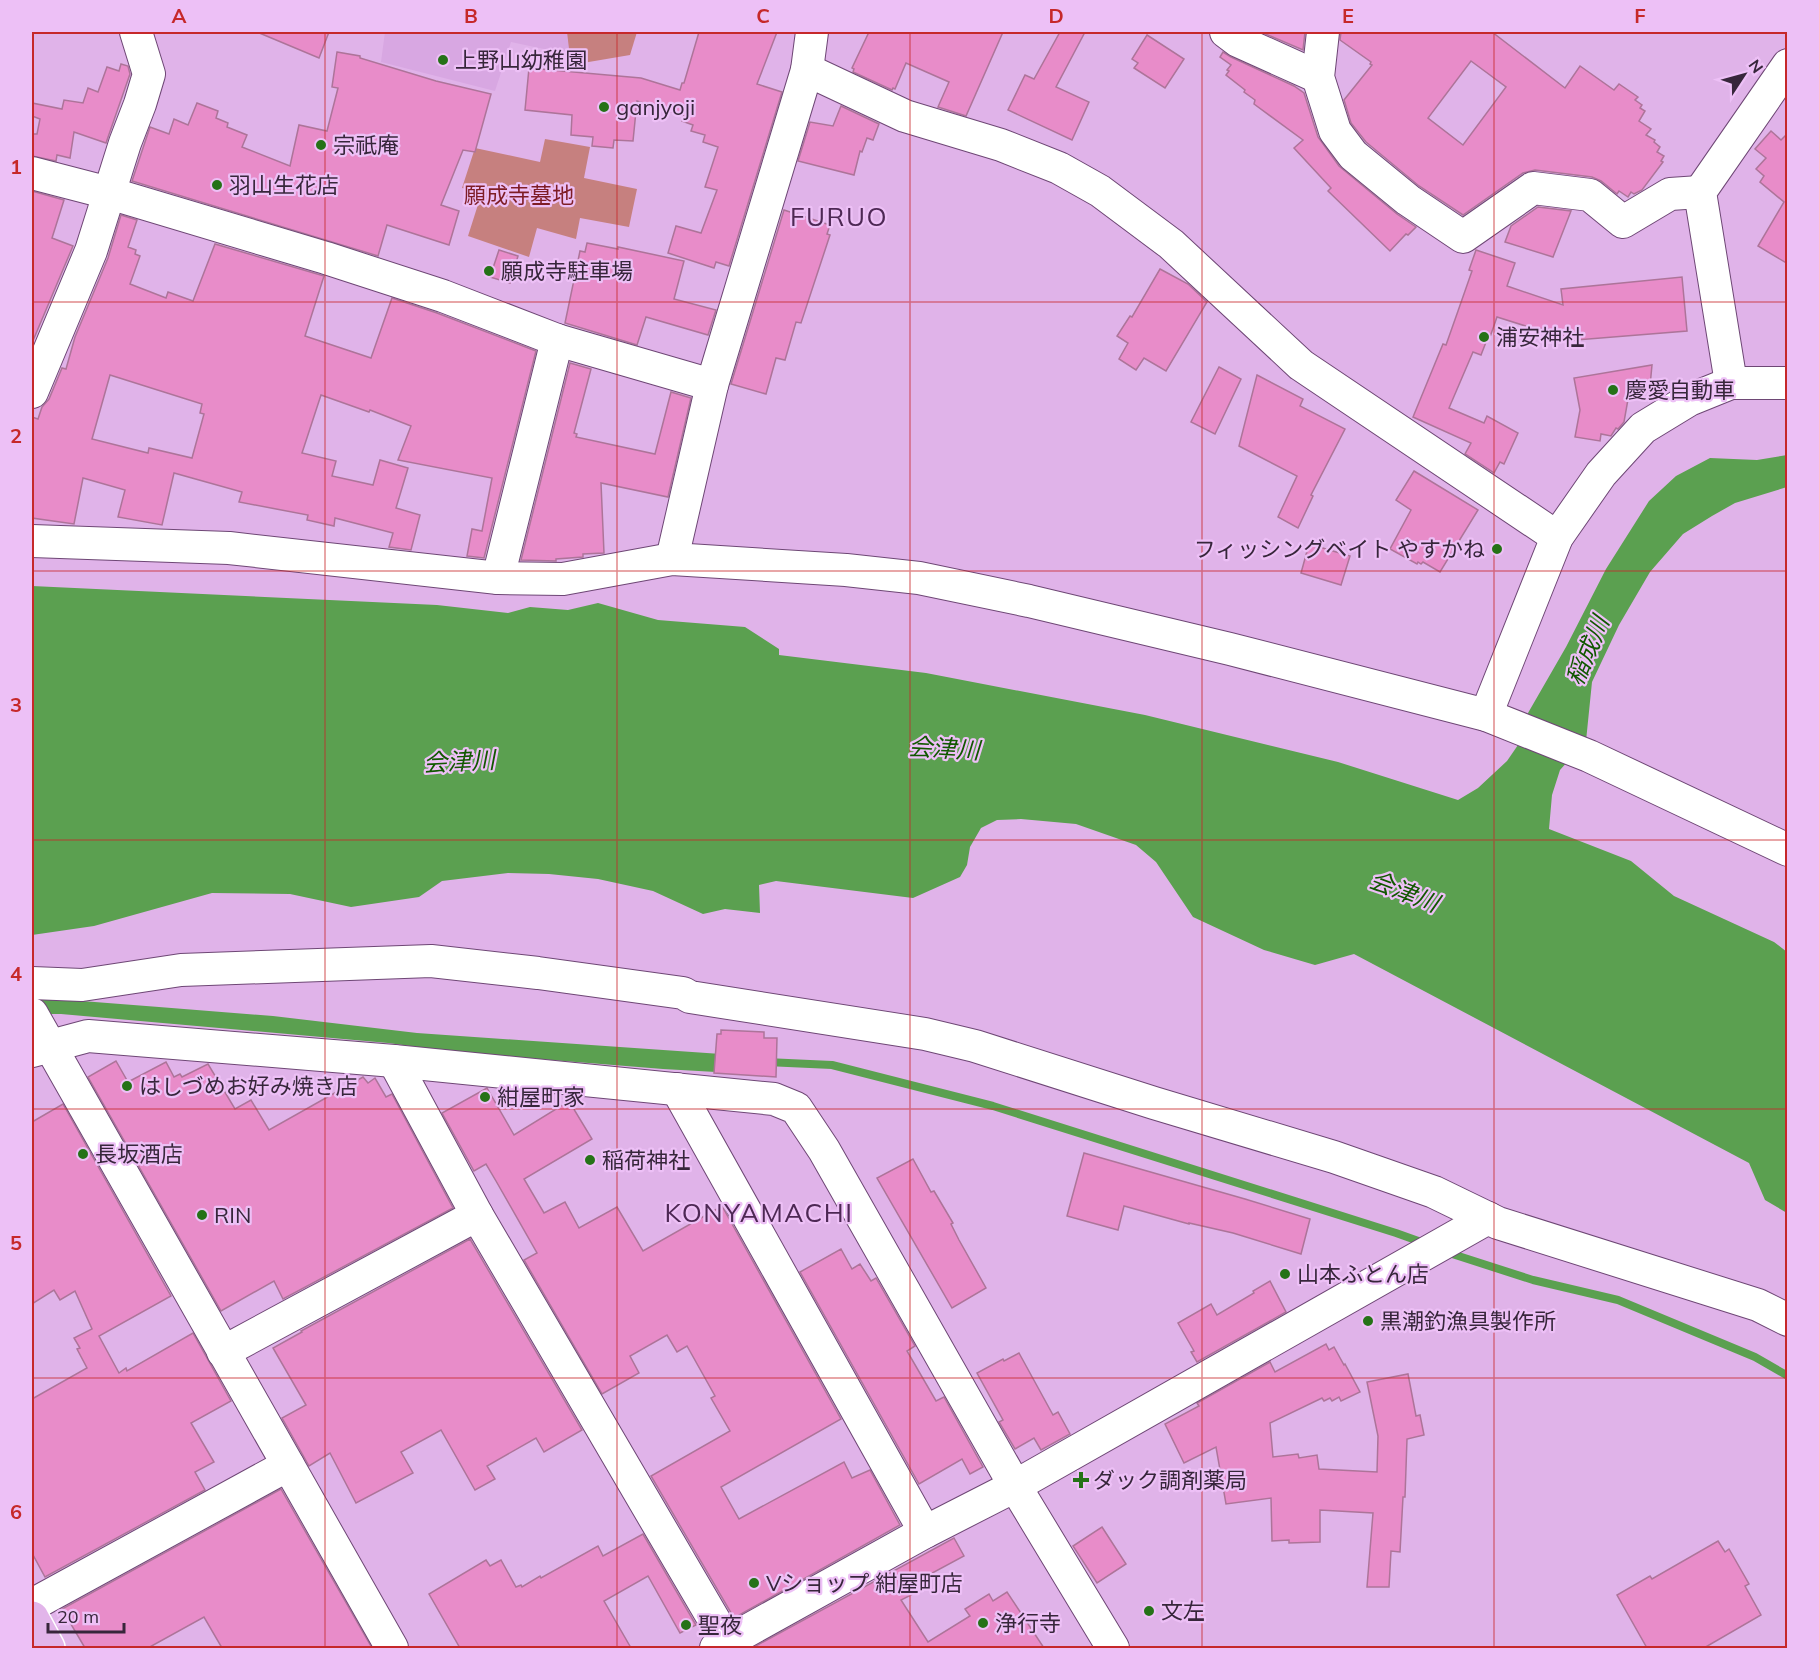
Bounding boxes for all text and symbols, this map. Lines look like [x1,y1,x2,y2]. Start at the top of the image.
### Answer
text: A [172,3,187,28]
text: B [464,3,478,28]
text: C [756,3,770,28]
text: D [1048,3,1064,28]
text: E [1342,3,1354,28]
text: F [1634,3,1646,28]
north arrow [1714,45,1774,105]
place label: 上野山幼稚園 [455,46,587,74]
marker: 上野山幼稚園 [436,53,450,67]
text: N [1744,55,1768,77]
place label: ganjyoji [616,93,695,121]
marker: ganjyoji [597,100,611,114]
place label: 宗祇庵 [333,131,399,159]
marker: 宗祇庵 [314,138,328,152]
text: 1 [10,154,22,179]
place label: 羽山生花店 [229,171,339,199]
marker: 羽山生花店 [210,178,224,192]
park label: 願成寺墓地 [464,181,574,209]
district label: FURUO [790,200,888,233]
place label: 願成寺駐車場 [501,257,633,285]
marker: 願成寺駐車場 [482,264,496,278]
place label: 浦安神社 [1496,323,1584,351]
marker: 浦安神社 [1477,330,1491,344]
place label: 慶愛自動車 [1625,376,1735,404]
marker: 慶愛自動車 [1606,383,1620,397]
text: 2 [10,423,22,448]
place label: フィッシングベイト やすかね [1194,535,1485,563]
marker: フィッシングベイト やすかね [1490,542,1504,556]
water label: 稲成川 [1559,609,1616,690]
text: 3 [10,692,22,717]
water label: 会津川 [907,731,984,765]
water label: 会津川 [422,744,499,778]
water label: 会津川 [1365,864,1446,919]
text: 4 [10,961,22,986]
place label: はしづめお好み焼き店 [139,1072,358,1100]
marker: はしづめお好み焼き店 [120,1079,134,1093]
place label: 紺屋町家 [497,1083,585,1111]
marker: 紺屋町家 [478,1090,492,1104]
place label: 長坂酒店 [95,1140,183,1168]
place label: 稲荷神社 [602,1146,690,1174]
marker: 長坂酒店 [76,1147,90,1161]
marker: 稲荷神社 [583,1153,597,1167]
district label: KONYAMACHI [665,1196,853,1229]
place label: RIN [214,1201,251,1229]
marker: RIN [195,1208,209,1222]
text: 5 [10,1230,22,1255]
place label: 山本ふとん店 [1297,1260,1429,1288]
marker: 山本ふとん店 [1278,1267,1292,1281]
place label: 黒潮釣漁具製作所 [1380,1307,1556,1335]
marker: 黒潮釣漁具製作所 [1361,1314,1375,1328]
place label: ダック調剤薬局 [1093,1466,1247,1494]
marker: ダック調剤薬局 [1074,1473,1088,1487]
text: 6 [10,1499,22,1524]
place label: Vショップ 紺屋町店 [766,1569,963,1597]
marker: Vショップ 紺屋町店 [747,1576,761,1590]
scale bar [48,1596,124,1634]
place label: 文左 [1161,1597,1205,1625]
marker: 文左 [1142,1604,1156,1618]
text: 20 m [57,1605,99,1628]
place label: 浄行寺 [995,1609,1061,1637]
place label: 聖夜 [698,1611,742,1639]
marker: 浄行寺 [976,1616,990,1630]
marker: 聖夜 [679,1618,693,1632]

